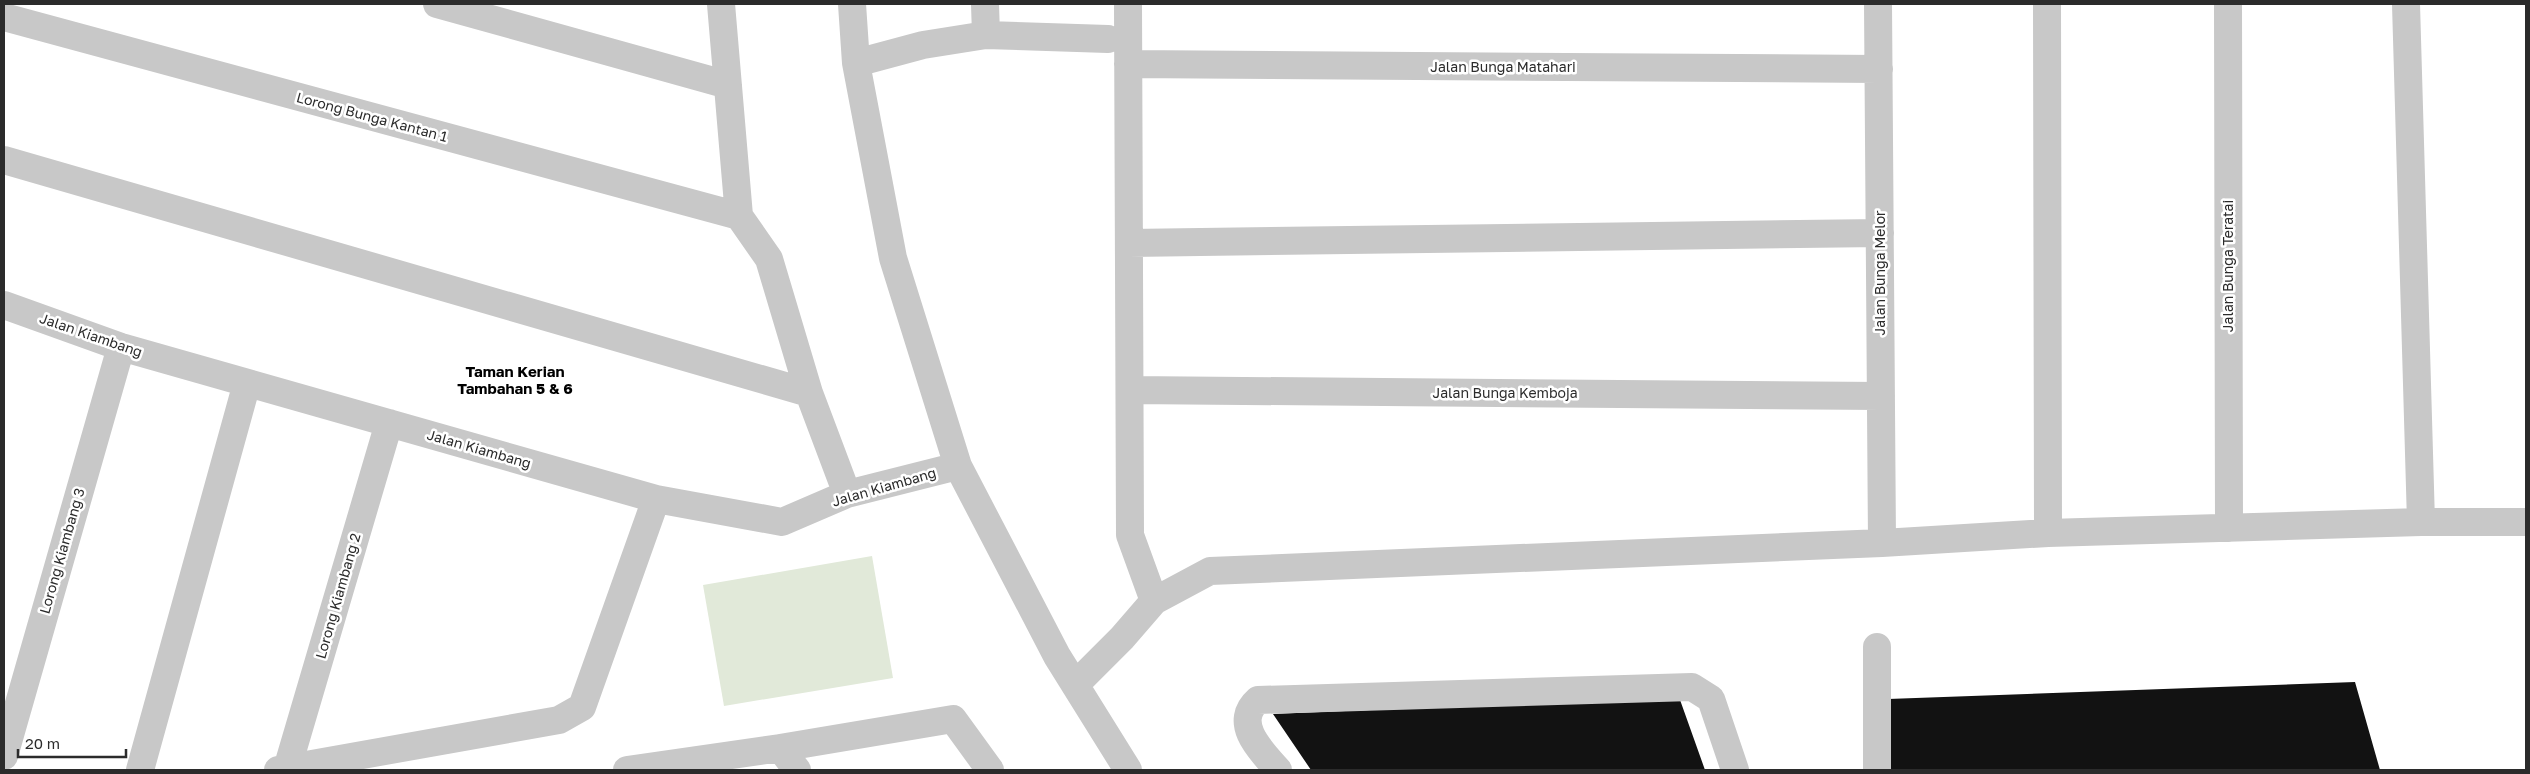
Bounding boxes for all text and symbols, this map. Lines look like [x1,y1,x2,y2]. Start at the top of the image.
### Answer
street label: Jalan Bunga Matahari [1430,58,1576,75]
street label: Lorong Bunga Kantan 1 [295,88,450,145]
street label: Jalan Bunga Teratai [2219,200,2236,332]
street label: Jalan Bunga Melor [1871,210,1888,336]
street label: Jalan Kiambang [38,309,145,360]
district label: Taman Kerian Tambahan 5 & 6 [457,362,573,397]
street label: Jalan Bunga Kemboja [1432,384,1578,401]
street label: Jalan Kiambang [425,426,533,472]
street label: Jalan Kiambang [830,464,938,510]
street label: Lorong Kiambang 3 [35,486,88,616]
street label: Lorong Kiambang 2 [311,531,364,661]
scale bar [18,726,125,758]
text: 20 m [25,734,60,752]

